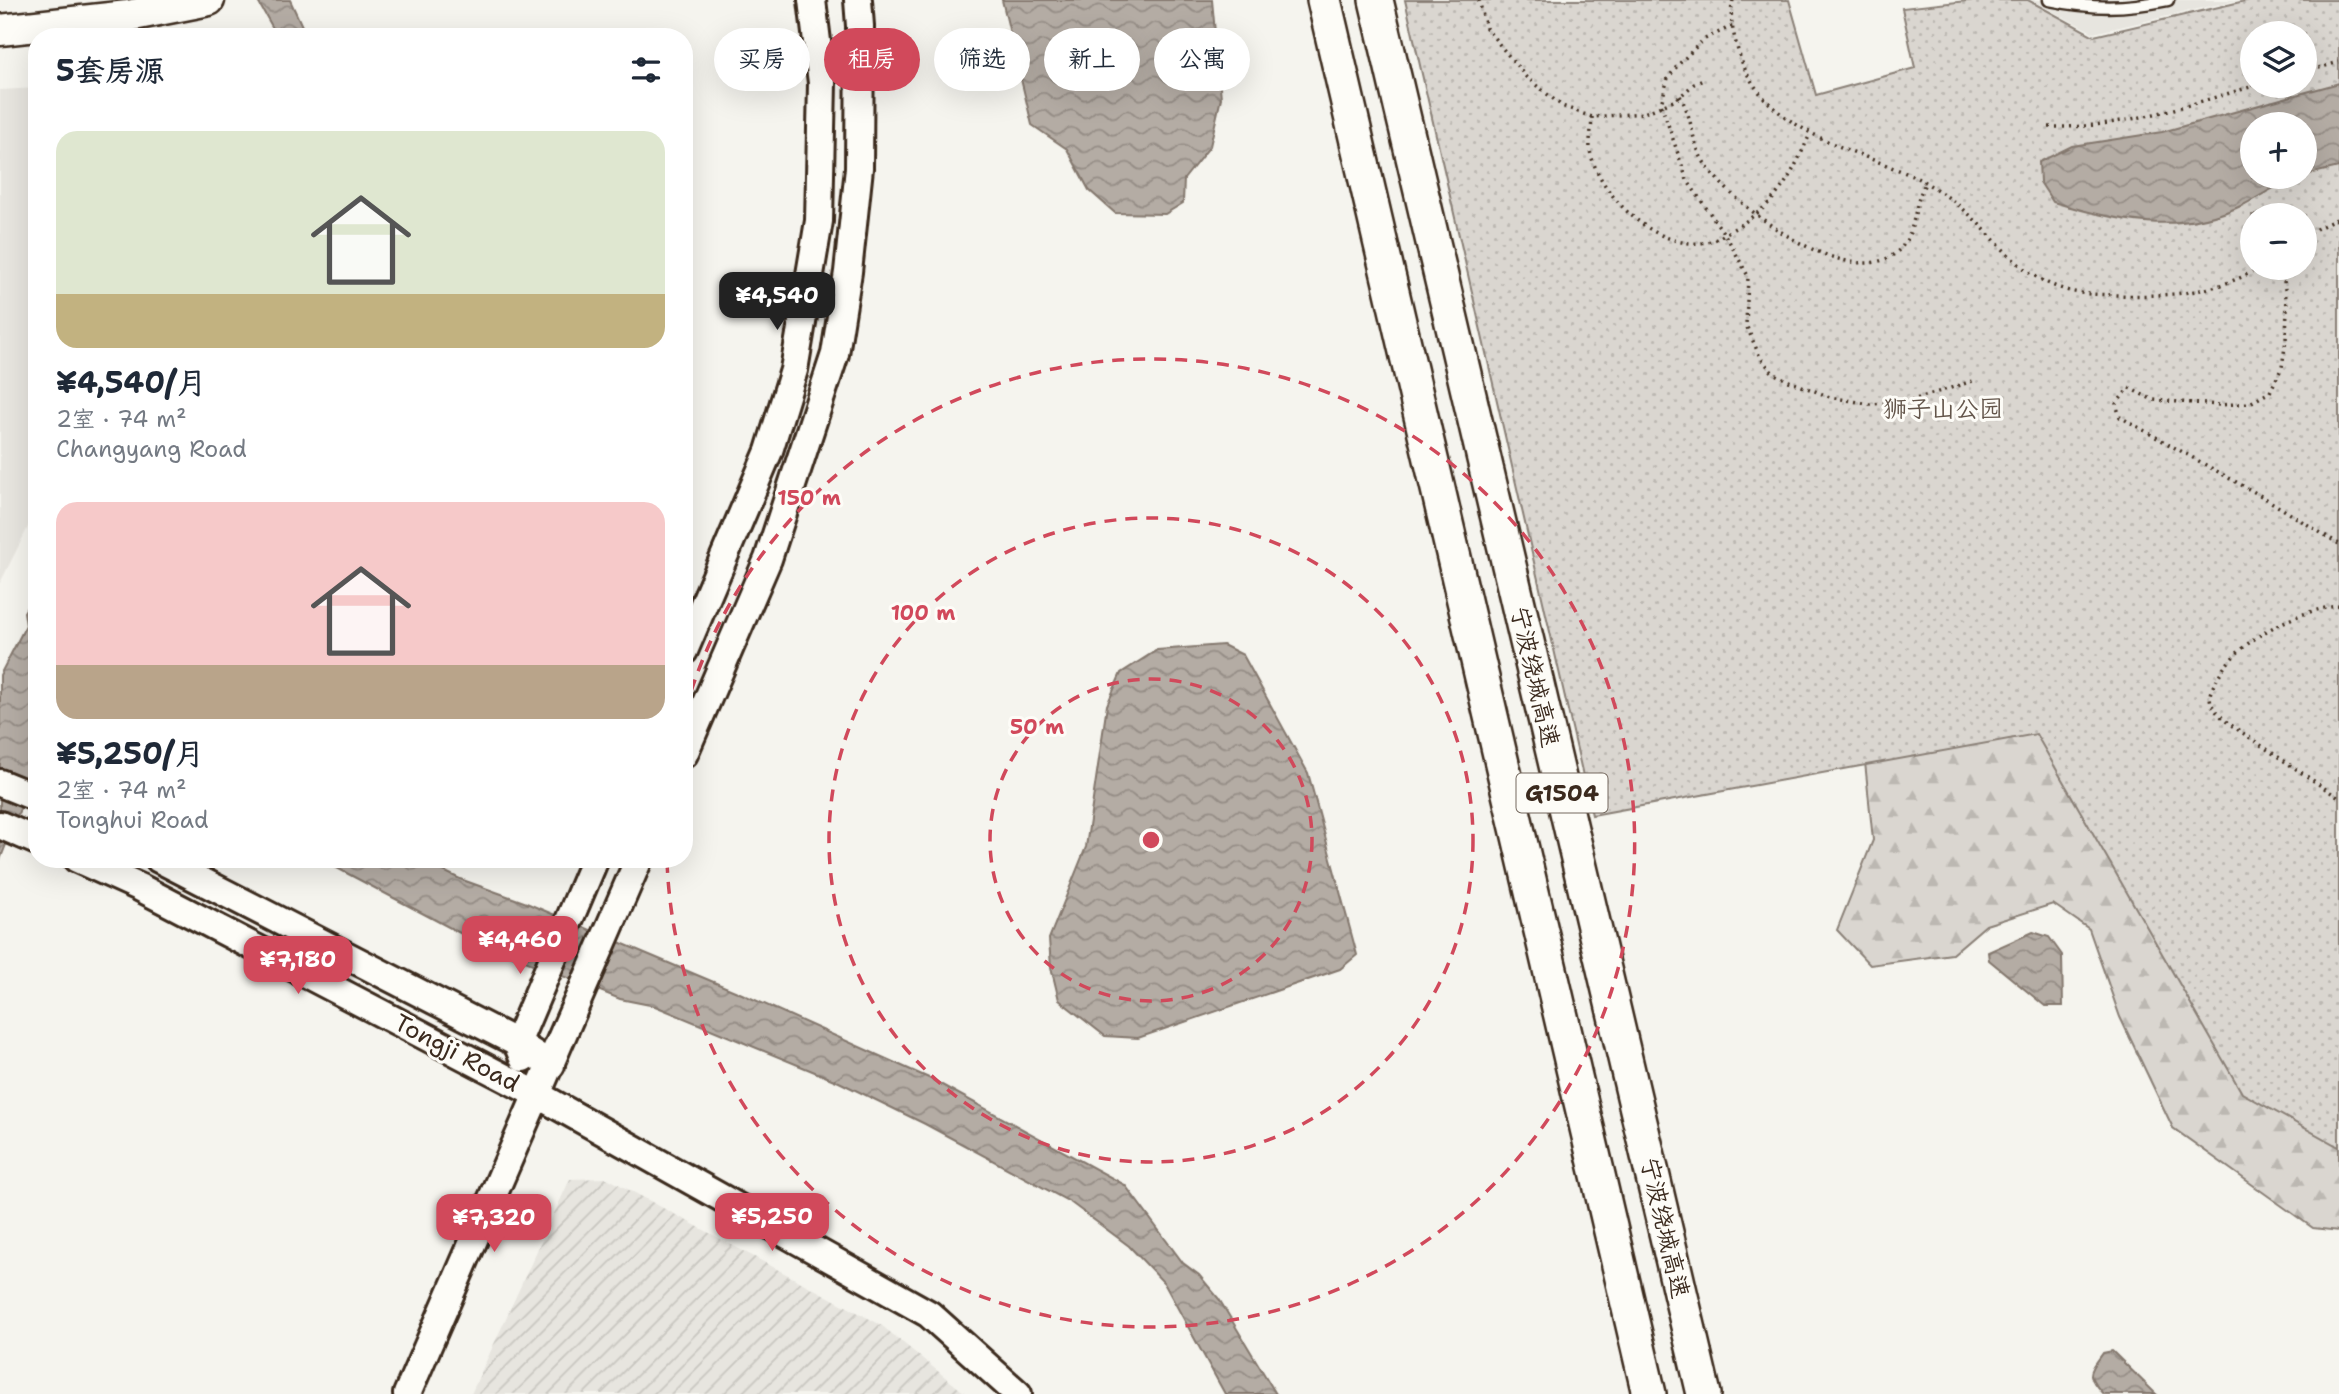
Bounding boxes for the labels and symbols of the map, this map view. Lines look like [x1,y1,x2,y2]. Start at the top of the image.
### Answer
pin: ¥4,540 [720,272,834,332]
park label: 狮子山公园 [1883,393,2003,425]
text: 150 m [777,484,841,512]
text: 100 m [891,599,955,627]
street label: 宁波绕城高速 [1503,603,1567,751]
text: 50 m [1010,713,1064,741]
road number: G1504 [1516,774,1608,813]
centre of rings [1139,828,1163,852]
pin: ¥4,460 [463,916,577,976]
pin: ¥7,180 [241,936,355,996]
street label: Tongji Road [389,1007,525,1099]
street label: 宁波绕城高速 [1633,1154,1697,1302]
pin: ¥7,320 [437,1194,551,1254]
pin: ¥5,250 [715,1194,829,1253]

